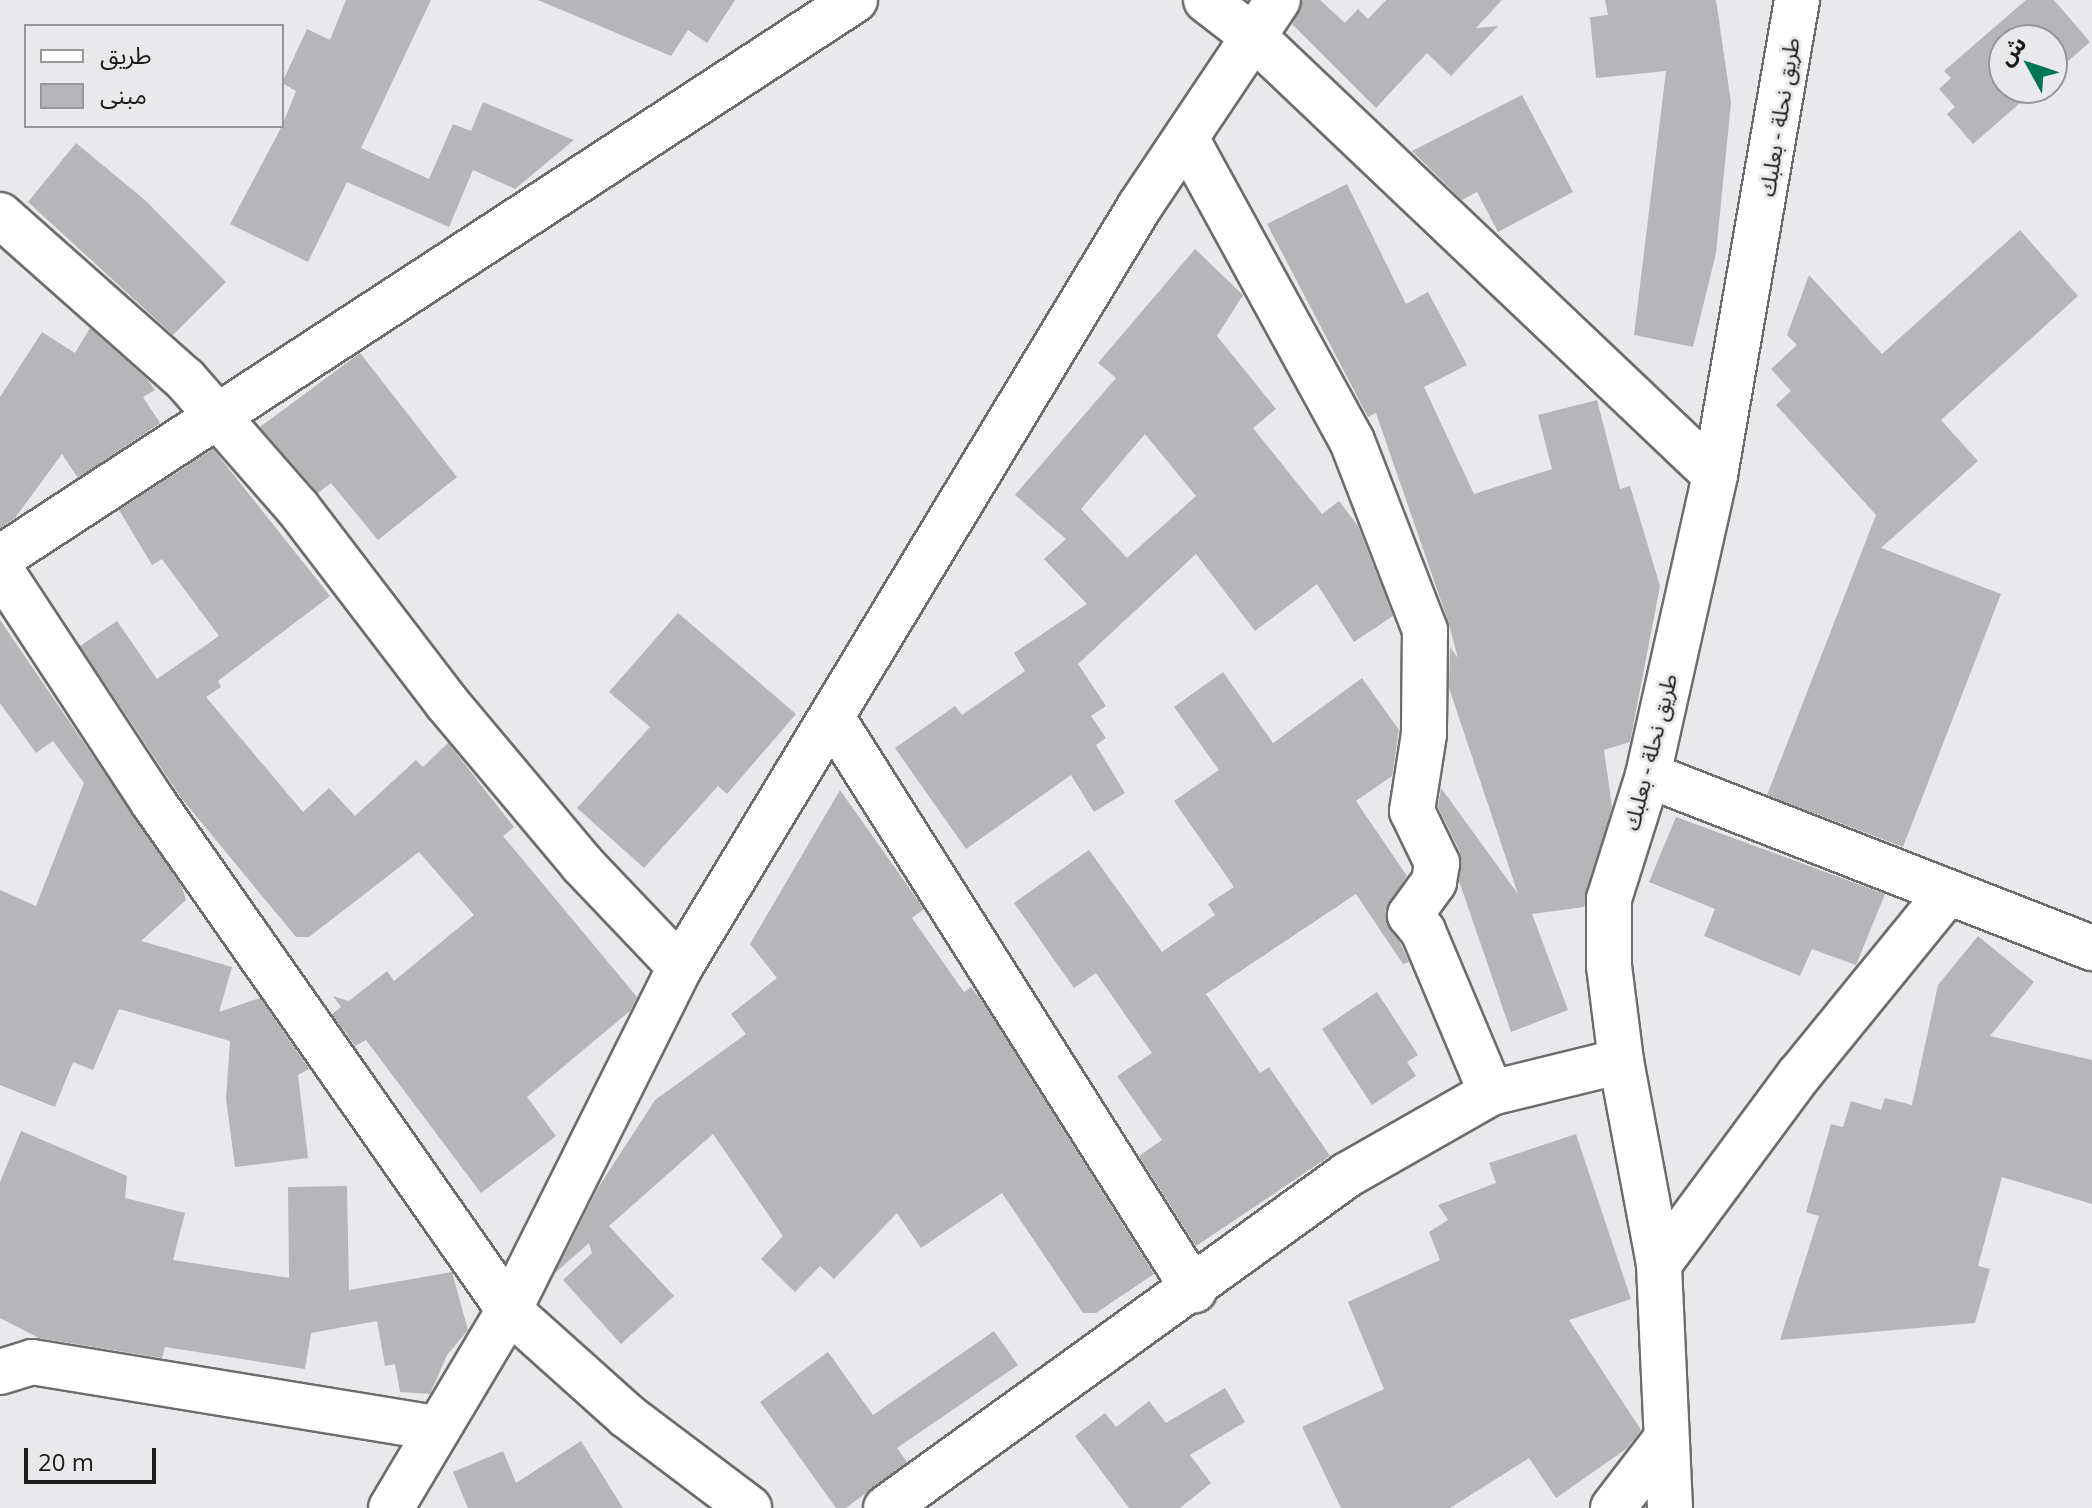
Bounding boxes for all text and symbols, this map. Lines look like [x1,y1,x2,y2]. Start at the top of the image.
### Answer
legend [24,24,284,128]
north arrow [1988,24,2068,104]
text: ش [1990,29,2032,71]
street label: طريق نحلة - بعلبك [1753,36,1805,198]
text: طريق [100,38,152,71]
text: مبنى [100,78,147,111]
street label: طريق نحلة - بعلبك [1618,671,1682,833]
scale bar [28,1432,160,1482]
text: 20 m [38,1445,94,1478]

